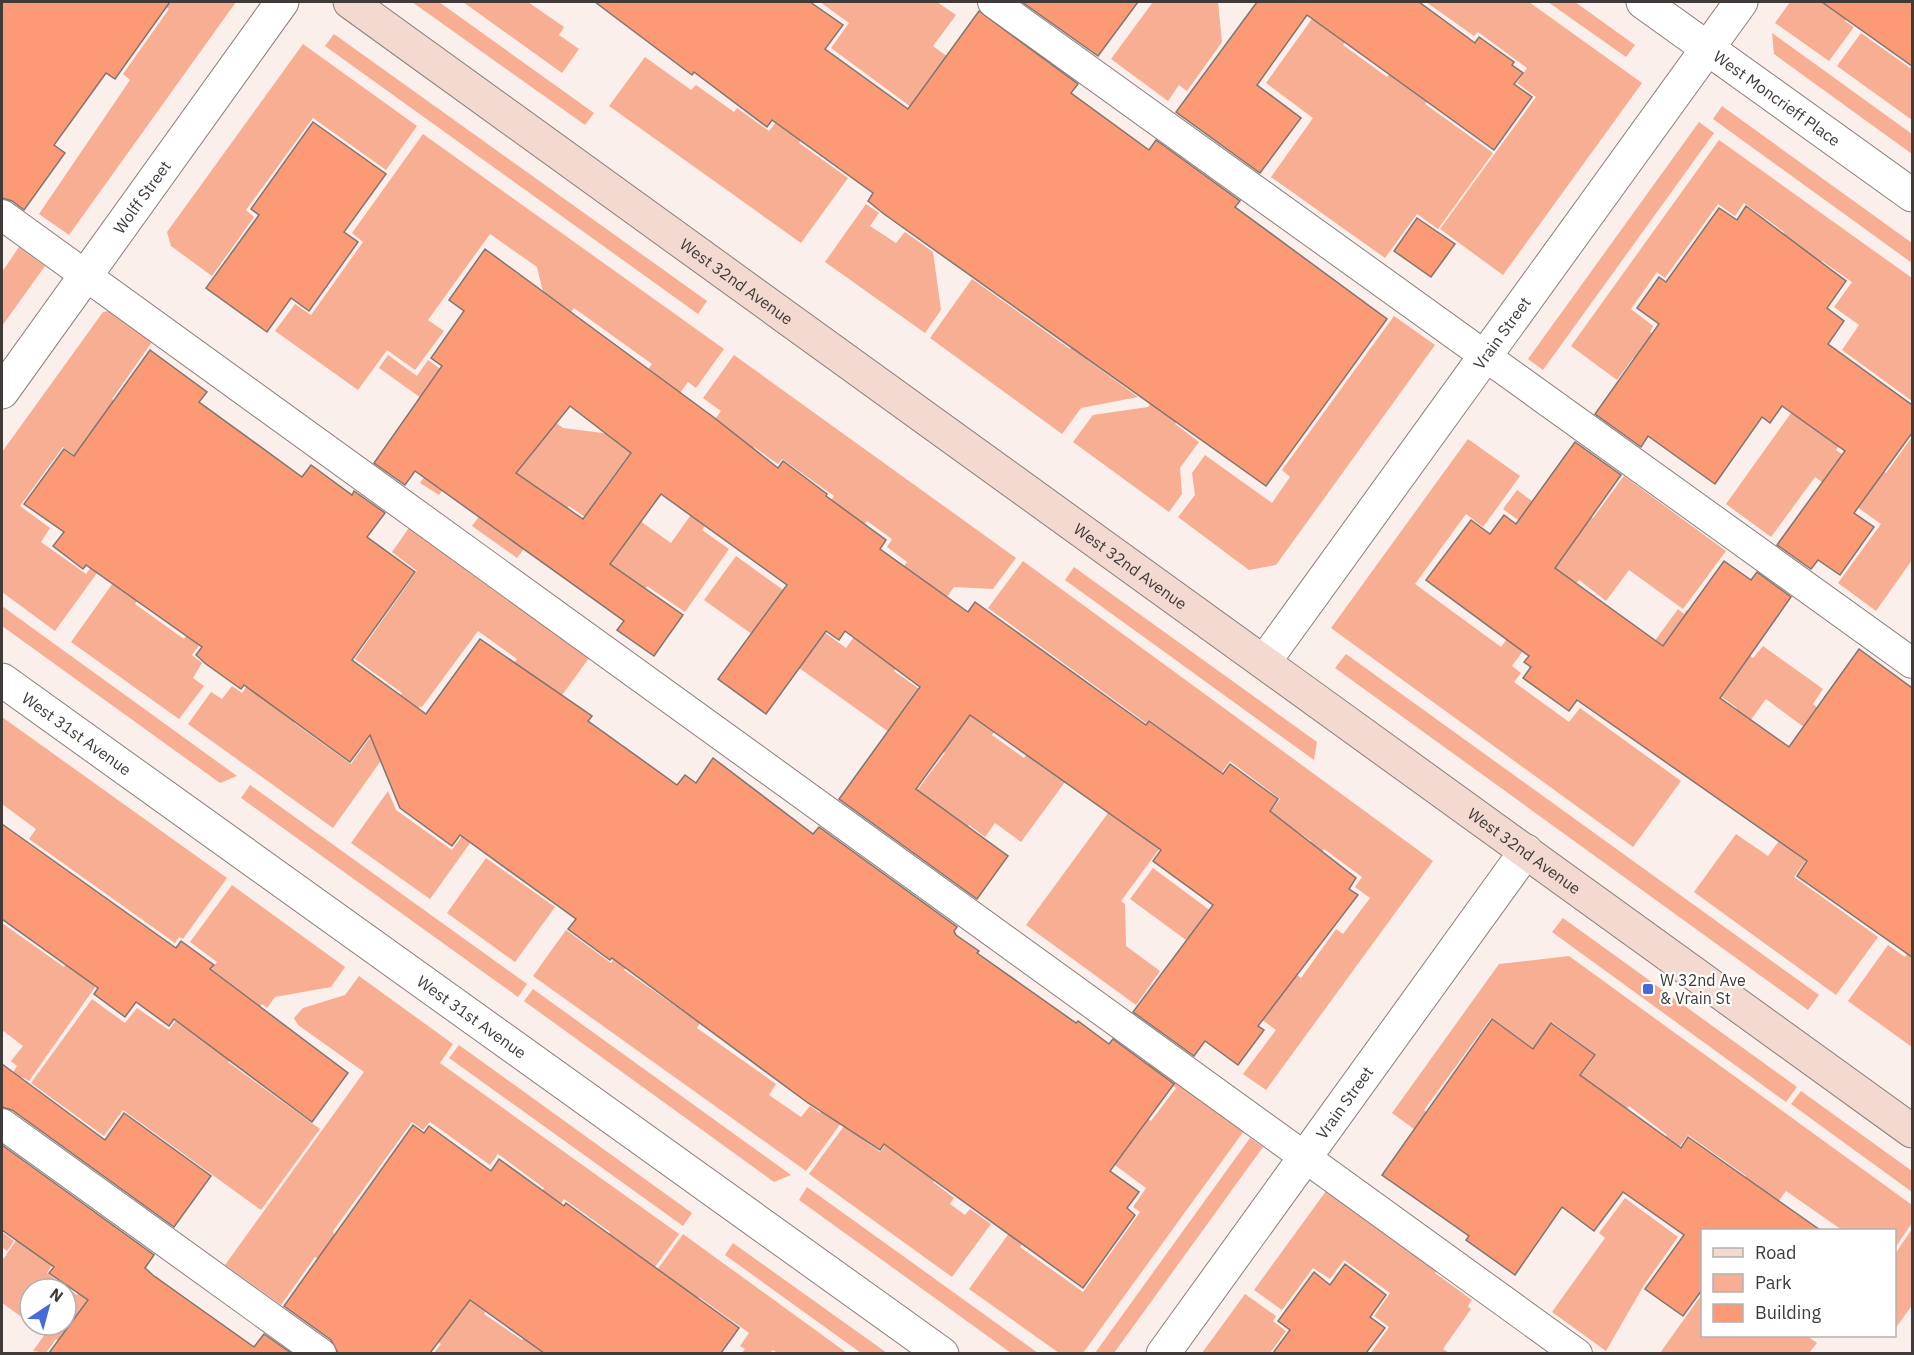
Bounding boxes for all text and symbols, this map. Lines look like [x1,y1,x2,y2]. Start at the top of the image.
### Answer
street label: West Moncrieff Place [1710,46,1845,151]
street label: Wolff Street [109,157,175,238]
street label: West 32nd Avenue [676,234,797,329]
street label: Vrain Street [1469,293,1535,373]
street label: West 32nd Avenue [1070,519,1191,614]
street label: West 31st Avenue [18,688,135,780]
street label: West 32nd Avenue [1464,803,1585,899]
place label: W 32nd Ave & Vrain St [1660,970,1746,1008]
street label: West 31st Avenue [413,971,530,1063]
marker: W 32nd Ave & Vrain St [1641,982,1655,996]
street label: Vrain Street [1312,1062,1377,1143]
legend [1701,1229,1896,1337]
text: Road [1755,1241,1796,1264]
text: Park [1755,1271,1792,1294]
north arrow [18,1277,78,1337]
text: N [46,1283,67,1306]
text: Building [1755,1301,1822,1324]

